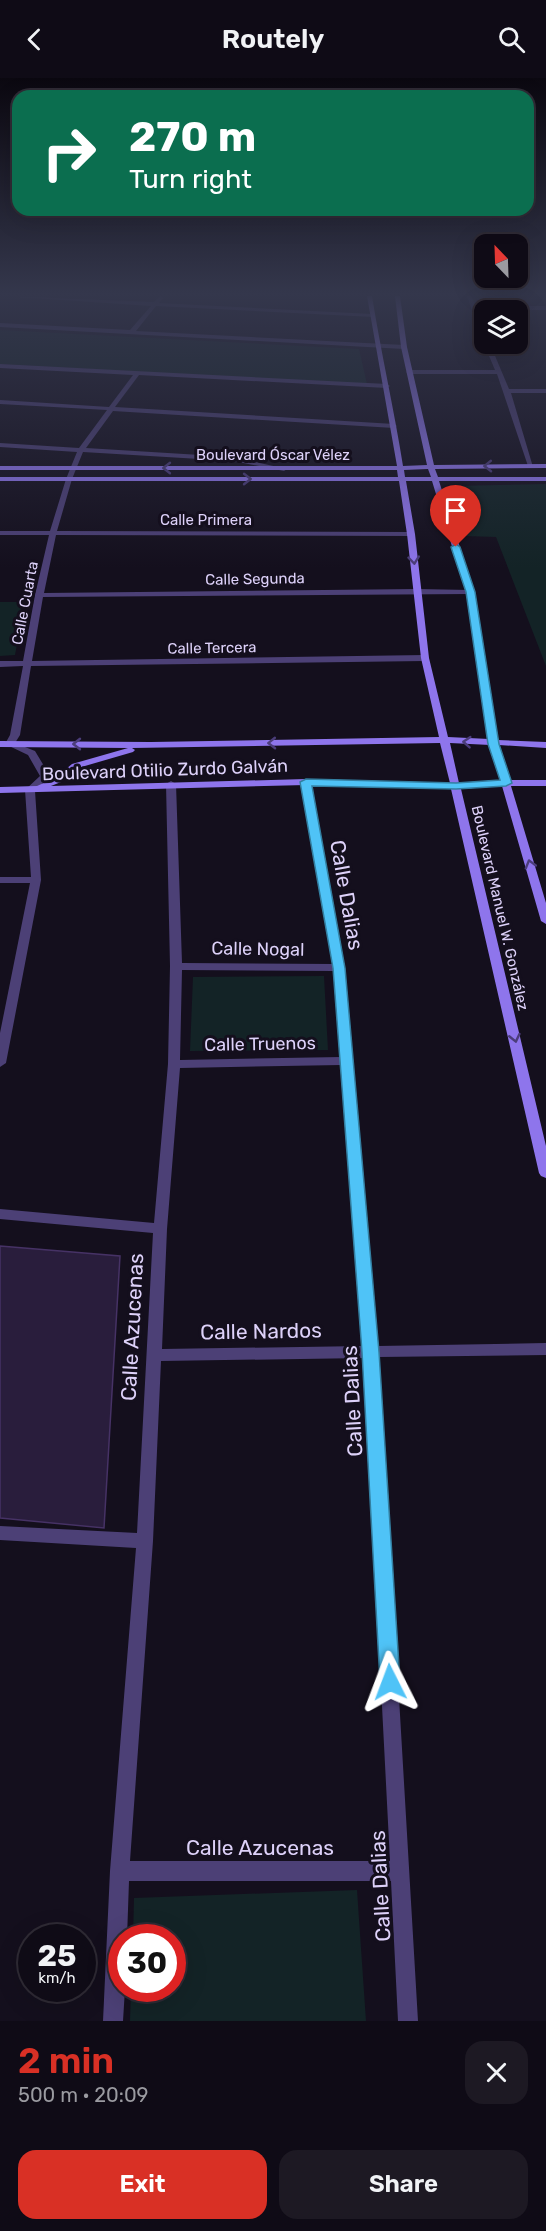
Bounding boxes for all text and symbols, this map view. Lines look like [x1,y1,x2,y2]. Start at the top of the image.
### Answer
icon: back [18,23,51,56]
text: Routely [222,23,324,55]
icon: search [495,23,528,56]
text: 270 m [129,112,256,162]
icon: right [30,114,108,192]
text: Turn right [129,163,252,195]
north arrow [474,234,528,288]
map controls [474,234,528,354]
button: layers [474,300,528,354]
street label: Boulevard Óscar Vélez [196,446,350,464]
one-way arrow [483,460,492,473]
one-way arrow [162,462,171,474]
one-way arrow [243,473,252,485]
pin [430,485,481,547]
icon: arrive [439,494,472,527]
street label: Calle Primera [160,511,252,529]
one-way arrow [407,556,420,565]
street label: Calle Cuarta [8,560,42,646]
street label: Calle Segunda [205,569,305,589]
street label: Calle Tercera [167,638,257,658]
one-way arrow [462,736,471,749]
one-way arrow [267,737,276,749]
one-way arrow [72,738,81,751]
street label: Boulevard Otilio Zurdo Galván [42,755,288,785]
street label: Boulevard Manuel W. González [468,804,532,1013]
street label: Calle Dalias [325,838,369,952]
one-way arrow [525,860,537,870]
street label: Calle Nogal [211,937,305,961]
street label: Calle Truenos [204,1032,316,1056]
one-way arrow [507,1033,520,1043]
street label: Calle Azucenas [116,1252,148,1402]
street label: Calle Nardos [200,1317,322,1345]
street label: Calle Dalias [337,1345,367,1457]
position arrow [358,1650,422,1714]
street label: Calle Dalias [365,1830,395,1942]
street label: Calle Azucenas [186,1835,334,1860]
speed limit sign: 30 [108,1924,186,2002]
text: 25 [38,1938,76,1974]
text: km/h [38,1969,76,1987]
text: 2 min [18,2039,114,2082]
button: close [465,2041,528,2104]
text: 500 m · 20:09 [18,2083,148,2107]
button: Exit [18,2150,267,2219]
button: Share [279,2150,528,2219]

